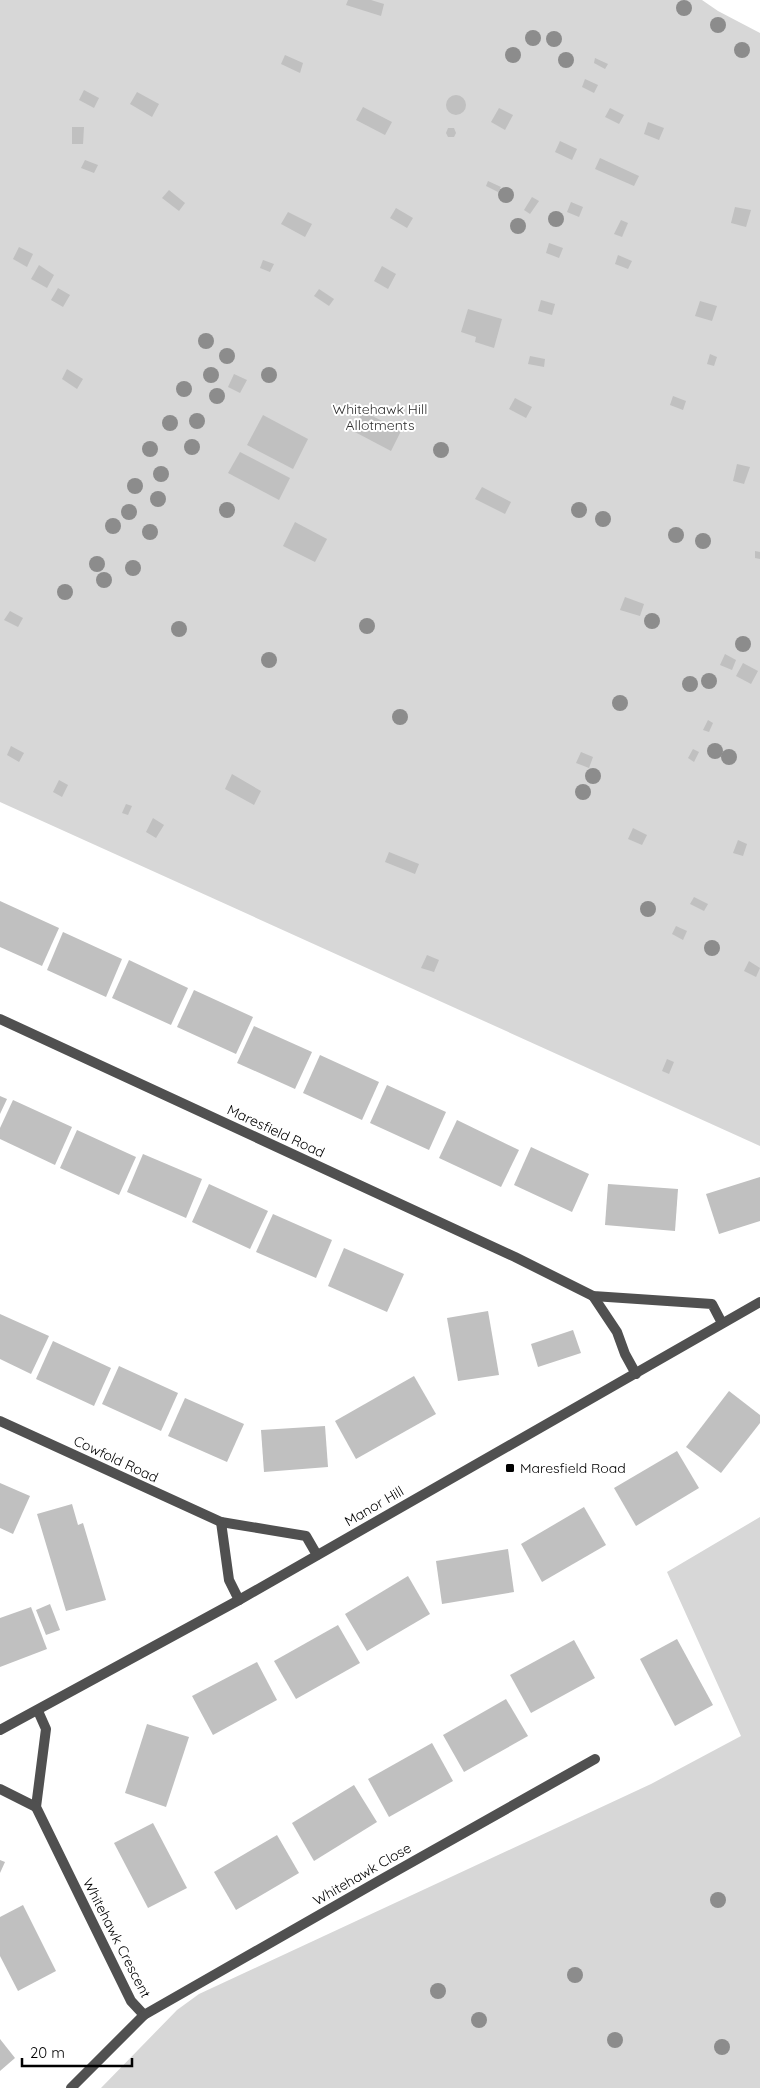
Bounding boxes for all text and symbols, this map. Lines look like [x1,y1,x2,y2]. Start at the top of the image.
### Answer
park label: Whitehawk Hill Allotments [333,400,427,434]
street label: Maresfield Road [224,1101,328,1161]
street label: Cowfold Road [71,1432,161,1486]
place label: Maresfield Road [520,1459,626,1477]
marker: Maresfield Road [504,1462,516,1474]
street label: Manor Hill [341,1482,407,1530]
street label: Whitehawk Close [310,1839,414,1909]
street label: Whitehawk Crescent [79,1875,155,2001]
scale bar [22,2036,132,2068]
text: 20 m [30,2043,65,2062]

